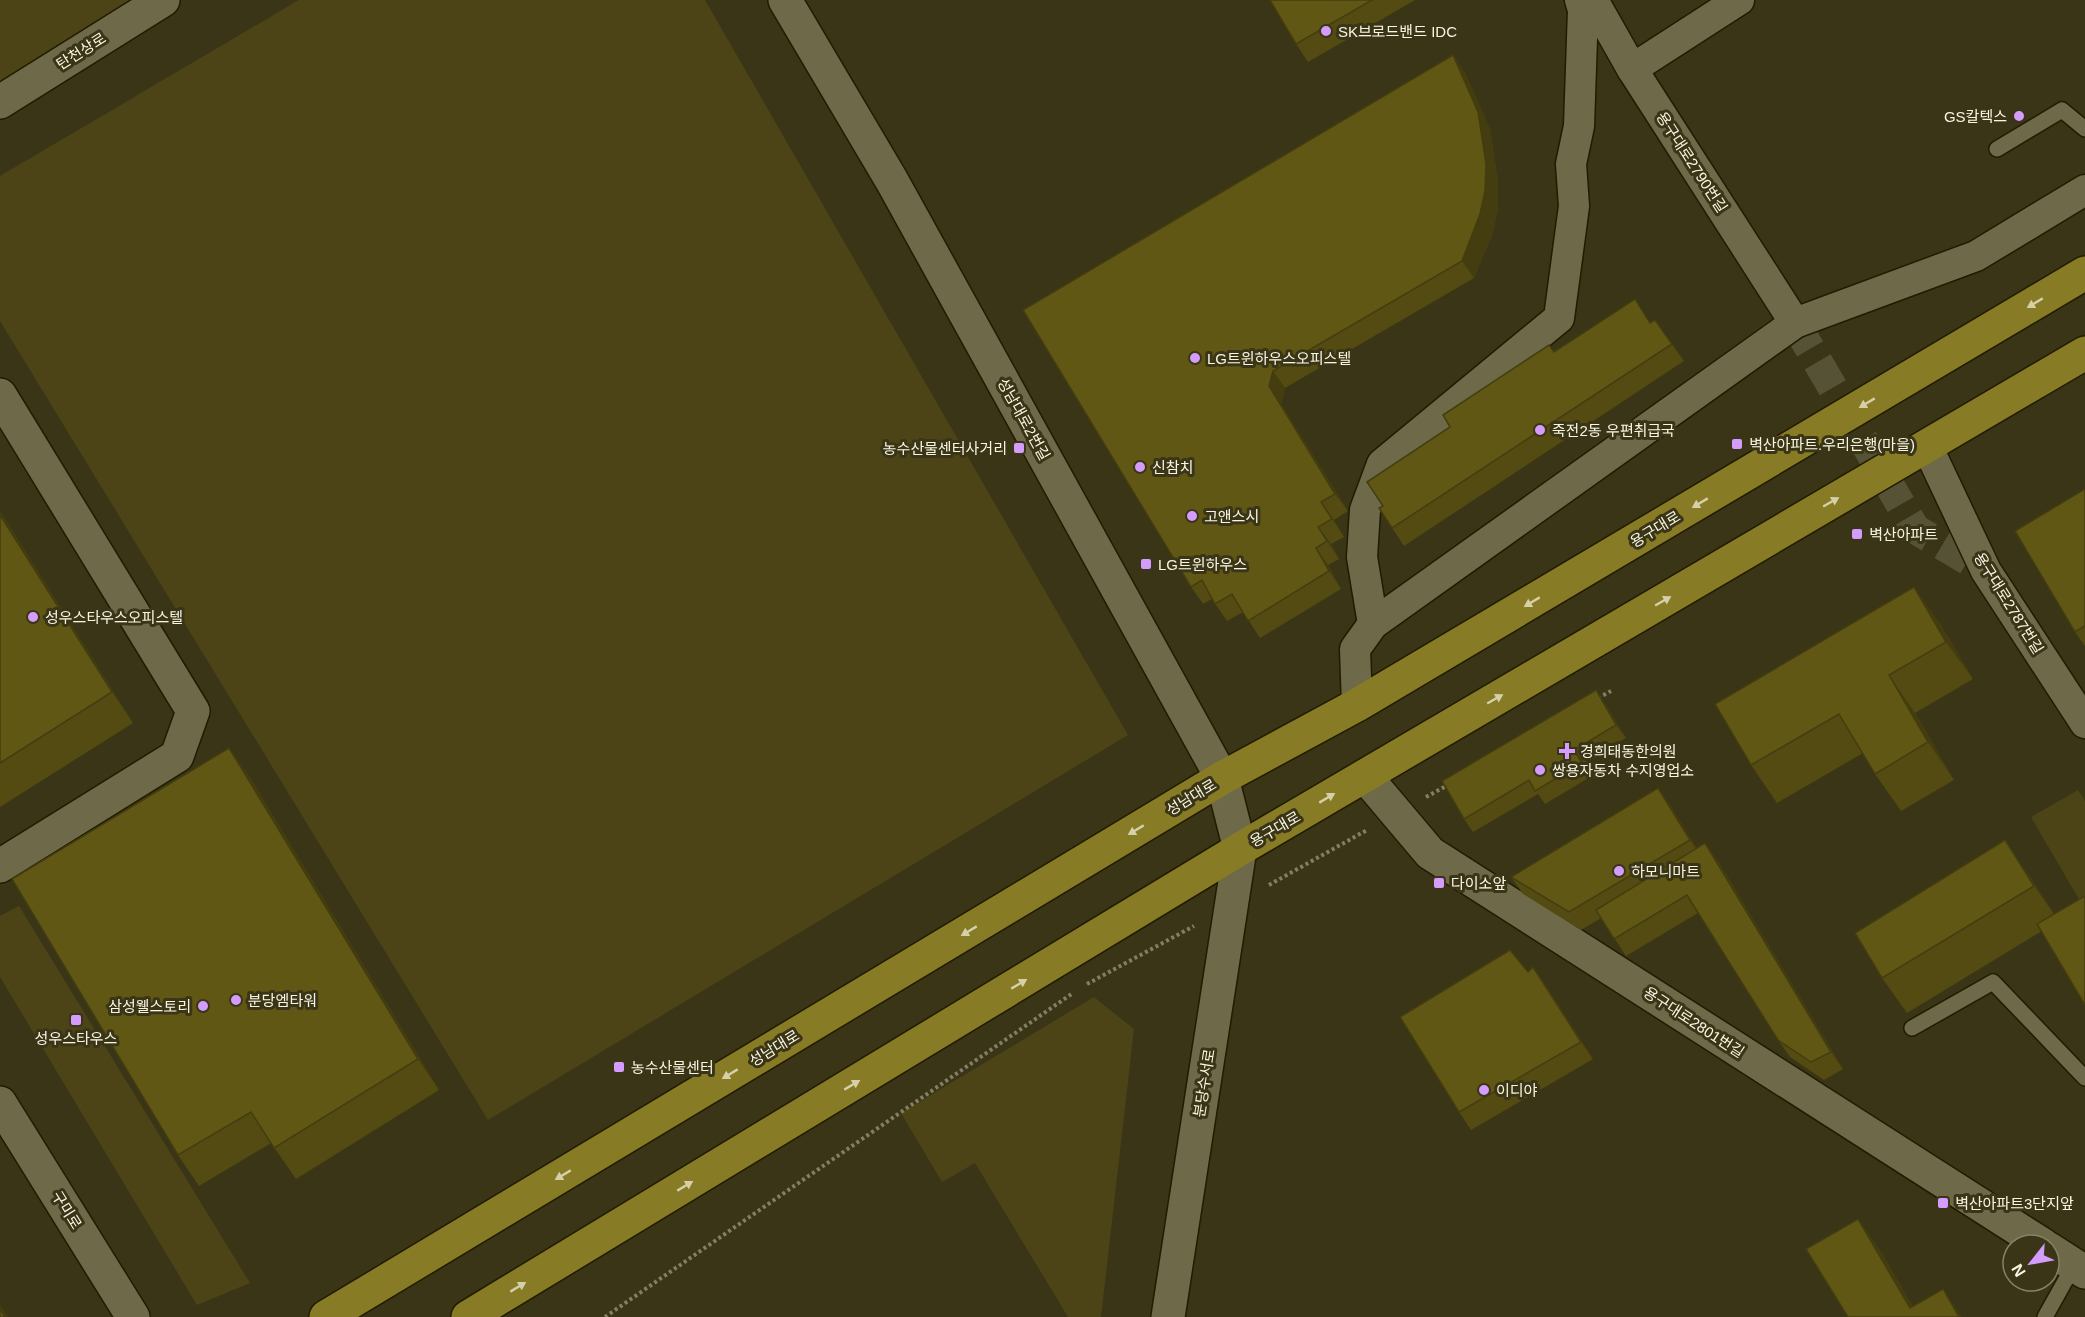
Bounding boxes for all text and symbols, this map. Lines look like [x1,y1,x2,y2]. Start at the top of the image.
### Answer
place label: SK브로드밴드 IDC [1338,23,1457,40]
marker: SK브로드밴드 IDC [1319,24,1333,38]
street label: 탄천상로 [53,29,109,73]
place label: GS칼텍스 [1944,108,2007,125]
street label: 용구대로2790번길 [1653,109,1731,215]
marker: GS칼텍스 [2012,109,2026,123]
one-way arrow [2027,298,2043,309]
place label: LG트윈하우스오피스텔 [1207,350,1351,367]
marker: LG트윈하우스오피스텔 [1188,351,1202,365]
street label: 성남대로2번길 [994,375,1054,463]
one-way arrow [1859,398,1875,409]
place label: 죽전2동 우편취급국 [1552,422,1675,439]
marker: 죽전2동 우편취급국 [1533,423,1547,437]
place label: 벽산아파트.우리은행(마을) [1749,436,1915,453]
marker: 벽산아파트.우리은행(마을) [1730,437,1744,451]
place label: 농수산물센터사거리 [883,440,1007,457]
marker: 농수산물센터사거리 [1012,441,1026,455]
place label: 신참치 [1152,459,1193,476]
marker: 신참치 [1133,460,1147,474]
one-way arrow [1692,497,1708,508]
one-way arrow [1823,497,1840,507]
street label: 용구대로 [1627,507,1683,551]
place label: 고앤스시 [1204,508,1259,525]
marker: 고앤스시 [1185,509,1199,523]
place label: 벽산아파트 [1869,526,1938,543]
marker: 벽산아파트 [1850,527,1864,541]
street label: 용구대로2787번길 [1971,549,2047,657]
place label: LG트윈하우스 [1158,556,1247,573]
marker: LG트윈하우스 [1139,557,1153,571]
one-way arrow [1655,595,1671,606]
one-way arrow [1524,596,1540,607]
place label: 성우스타우스오피스텔 [45,609,183,626]
marker: 성우스타우스오피스텔 [26,610,40,624]
one-way arrow [1487,694,1503,705]
marker: 경희태동한의원 [1558,742,1576,760]
place label: 경희태동한의원 [1580,743,1677,760]
place label: 쌍용자동차 수지영업소 [1552,762,1694,779]
marker: 쌍용자동차 수지영업소 [1533,763,1547,777]
street label: 성남대로 [1163,775,1219,819]
one-way arrow [1319,793,1336,803]
street label: 용구대로 [1247,808,1303,850]
one-way arrow [1128,825,1144,836]
place label: 하모니마트 [1631,863,1700,880]
marker: 하모니마트 [1612,864,1626,878]
place label: 다이소앞 [1451,875,1506,892]
marker: 다이소앞 [1432,876,1446,890]
one-way arrow [961,925,977,936]
one-way arrow [1011,978,1027,989]
street label: 용구대로2801번길 [1641,983,1747,1061]
place label: 분당엠타워 [248,992,317,1009]
marker: 분당엠타워 [229,993,243,1007]
place label: 삼성웰스토리 [108,998,191,1015]
marker: 삼성웰스토리 [196,999,210,1013]
marker: 성우스타우스 [69,1013,83,1027]
street label: 성남대로 [746,1026,802,1070]
place label: 성우스타우스 [35,1030,118,1047]
street label: 분당수서로 [1190,1048,1218,1118]
place label: 농수산물센터 [631,1059,714,1076]
marker: 농수산물센터 [612,1060,626,1074]
one-way arrow [722,1069,738,1080]
one-way arrow [844,1079,860,1090]
place label: 이디야 [1496,1082,1538,1099]
marker: 이디야 [1477,1083,1491,1097]
one-way arrow [555,1169,571,1180]
one-way arrow [677,1180,693,1191]
street label: 구미로 [49,1188,85,1232]
place label: 벽산아파트3단지앞 [1955,1195,2074,1212]
marker: 벽산아파트3단지앞 [1936,1196,1950,1210]
north arrow [2001,1233,2061,1293]
text: N [2008,1261,2029,1280]
one-way arrow [510,1281,526,1292]

